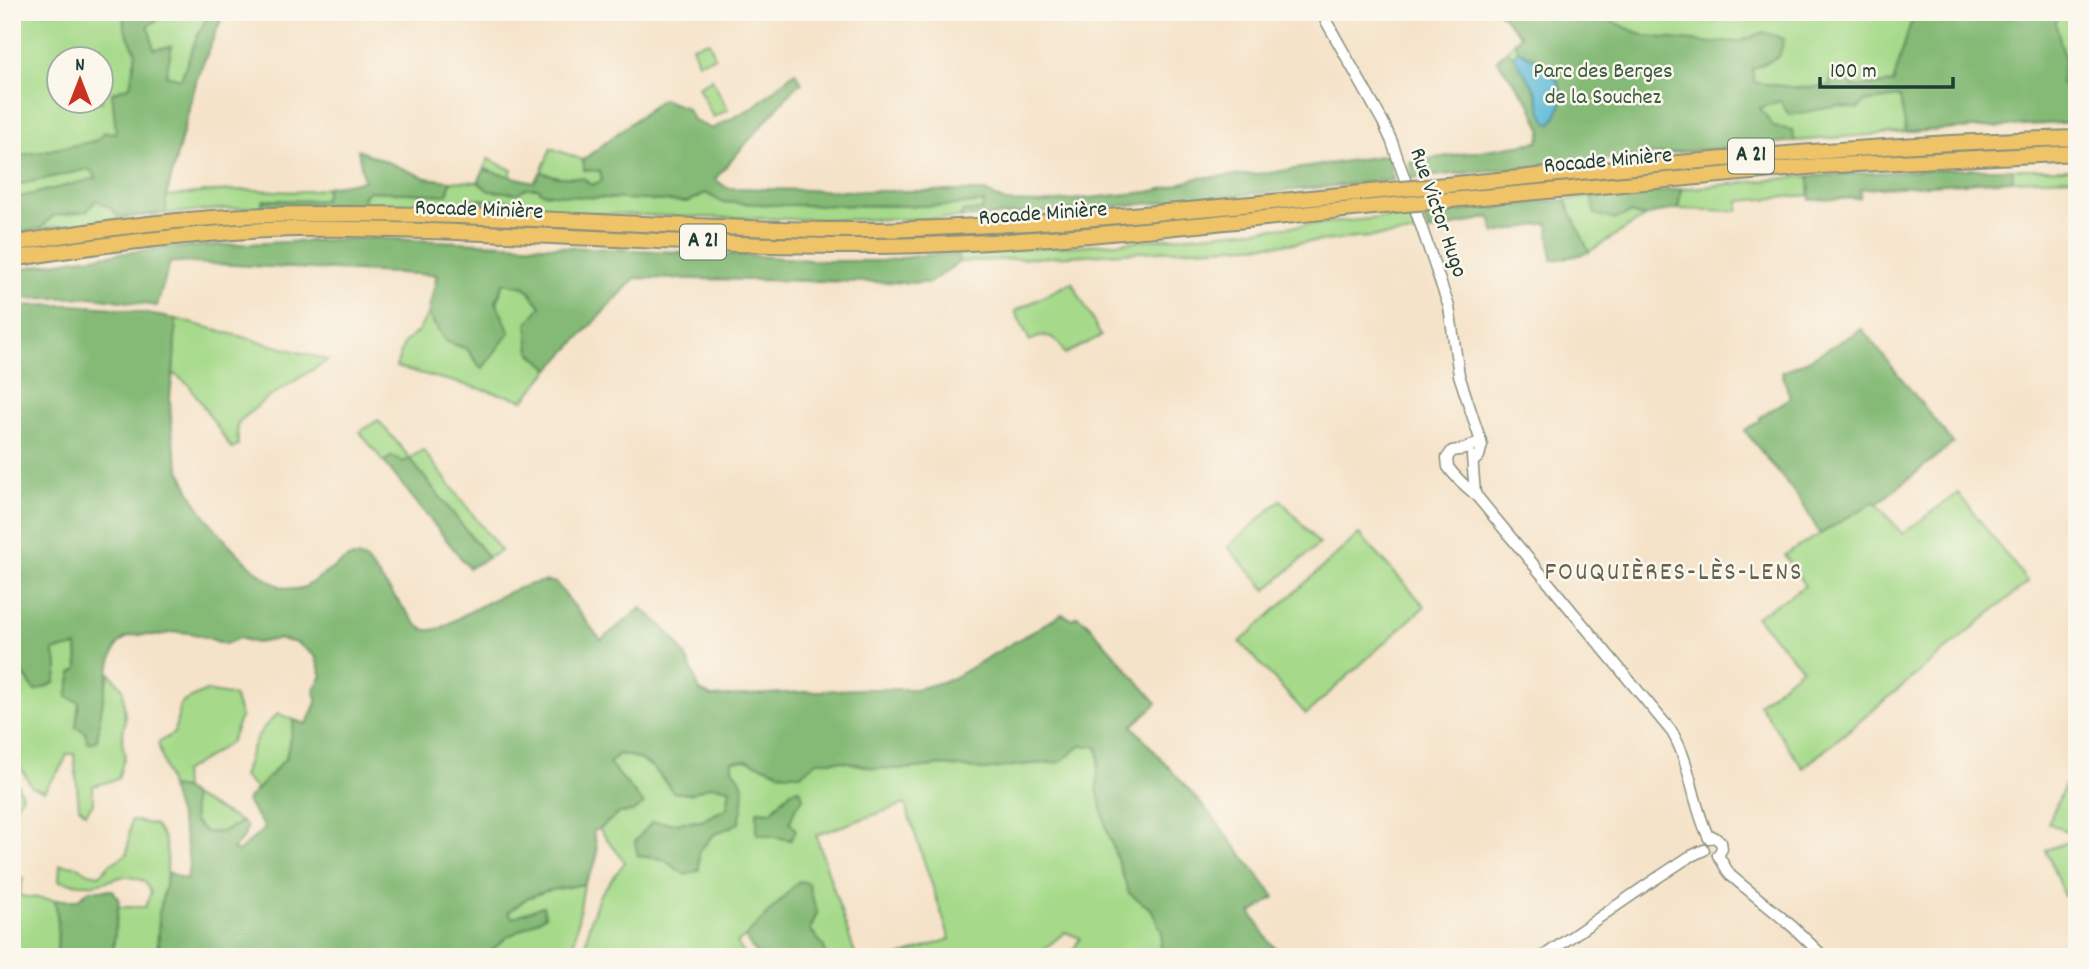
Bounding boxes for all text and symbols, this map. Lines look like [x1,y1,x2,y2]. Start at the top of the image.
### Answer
north arrow [46,46,116,116]
scale bar [1820,46,1952,90]
text: N [75,53,85,80]
park label: Parc des Berges de la Souchez [1533,56,1673,115]
text: 100 m [1830,58,1877,88]
road number: A 21 [1728,138,1774,174]
street label: Rocade Minière [1542,140,1674,184]
street label: Rue Victor Hugo [1399,144,1475,282]
street label: Rocade Minière [414,192,544,230]
street label: Rocade Minière [978,194,1108,236]
road number: A 21 [680,224,726,260]
district label: FOUQUIÈRES-LÈS-LENS [1545,555,1803,592]

